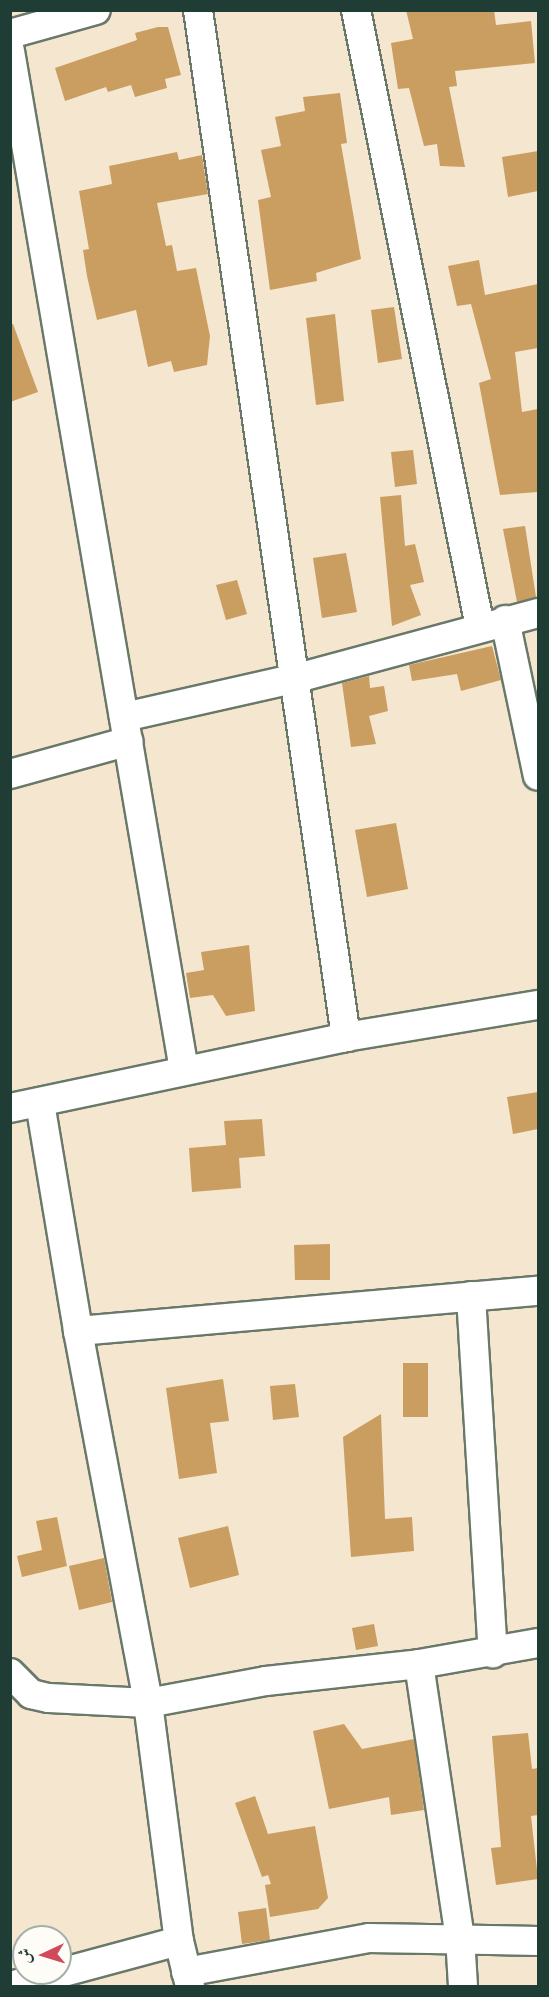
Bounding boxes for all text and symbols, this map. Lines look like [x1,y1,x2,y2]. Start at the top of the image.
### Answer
north arrow [12,1925,72,1985]
text: ش [15,1947,38,1965]

